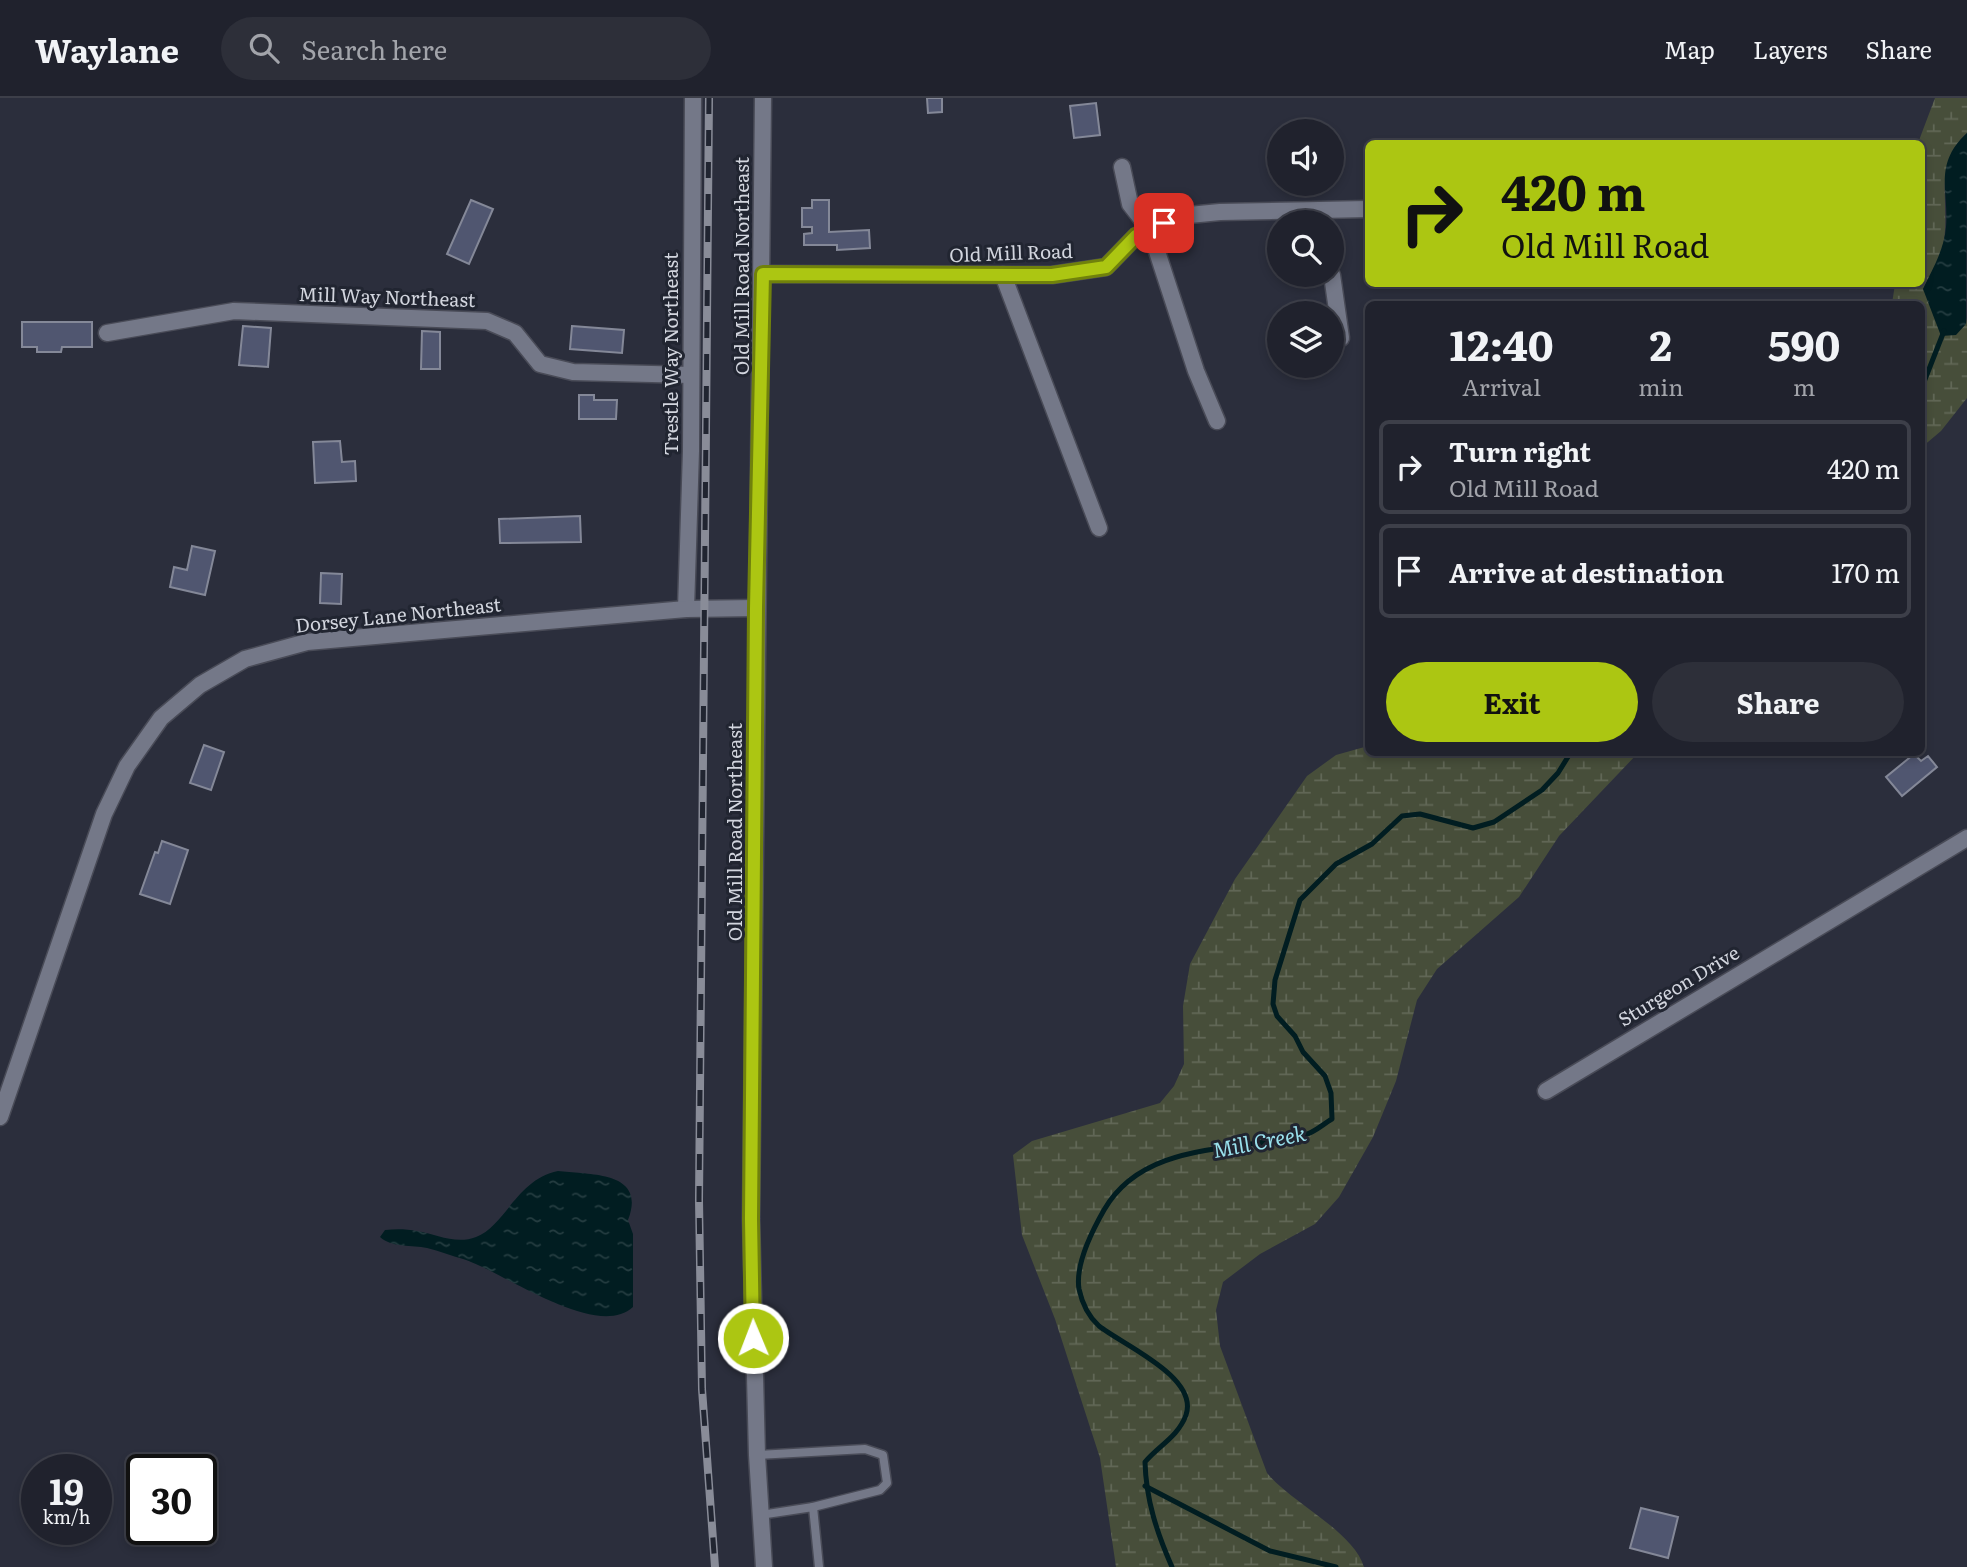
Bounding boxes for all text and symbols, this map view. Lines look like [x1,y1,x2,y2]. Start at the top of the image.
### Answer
search box [221,17,711,80]
text: Waylane [35,24,179,73]
icon: search [245,29,283,67]
text: Search here [301,29,447,68]
text: Map [1664,31,1715,66]
text: Layers [1753,31,1827,66]
text: Share [1865,31,1932,66]
map controls [1267,119,1344,378]
button: sound [1267,119,1344,196]
text: 420 m [1501,153,1646,226]
street label: Old Mill Road Northeast [727,156,755,375]
icon: right [1386,168,1477,259]
pin [1134,193,1194,253]
icon: arrive [1145,204,1183,242]
button: search [1267,210,1344,287]
text: Old Mill Road [1501,220,1709,268]
street label: Old Mill Road [949,236,1074,268]
street label: Trestle Way Northeast [656,252,684,456]
street label: Mill Way Northeast [298,279,476,313]
button: layers [1267,301,1344,378]
text: 12:40 [1450,312,1554,374]
text: 2 [1650,312,1672,374]
text: 590 [1768,312,1840,374]
text: Arrival [1462,369,1541,403]
text: min [1638,369,1683,403]
text: m [1793,369,1815,403]
text: Turn right [1449,431,1591,470]
icon: right [1390,448,1428,486]
text: 420 m [1827,448,1900,487]
text: Old Mill Road [1449,470,1599,504]
icon: arrive [1390,552,1428,590]
text: Arrive at destination [1449,552,1724,591]
text: 170 m [1832,552,1900,591]
street label: Dorsey Lane Northeast [294,589,503,639]
button: Exit [1386,662,1638,742]
button: Share [1652,662,1904,742]
street label: Old Mill Road Northeast [720,722,748,941]
street label: Sturgeon Drive [1612,938,1744,1032]
water label: Mill Creek [1210,1116,1309,1164]
position arrow [716,1301,790,1375]
speed limit sign: 30 [126,1454,217,1545]
text: 19 [49,1464,84,1516]
text: km/h [43,1503,90,1530]

